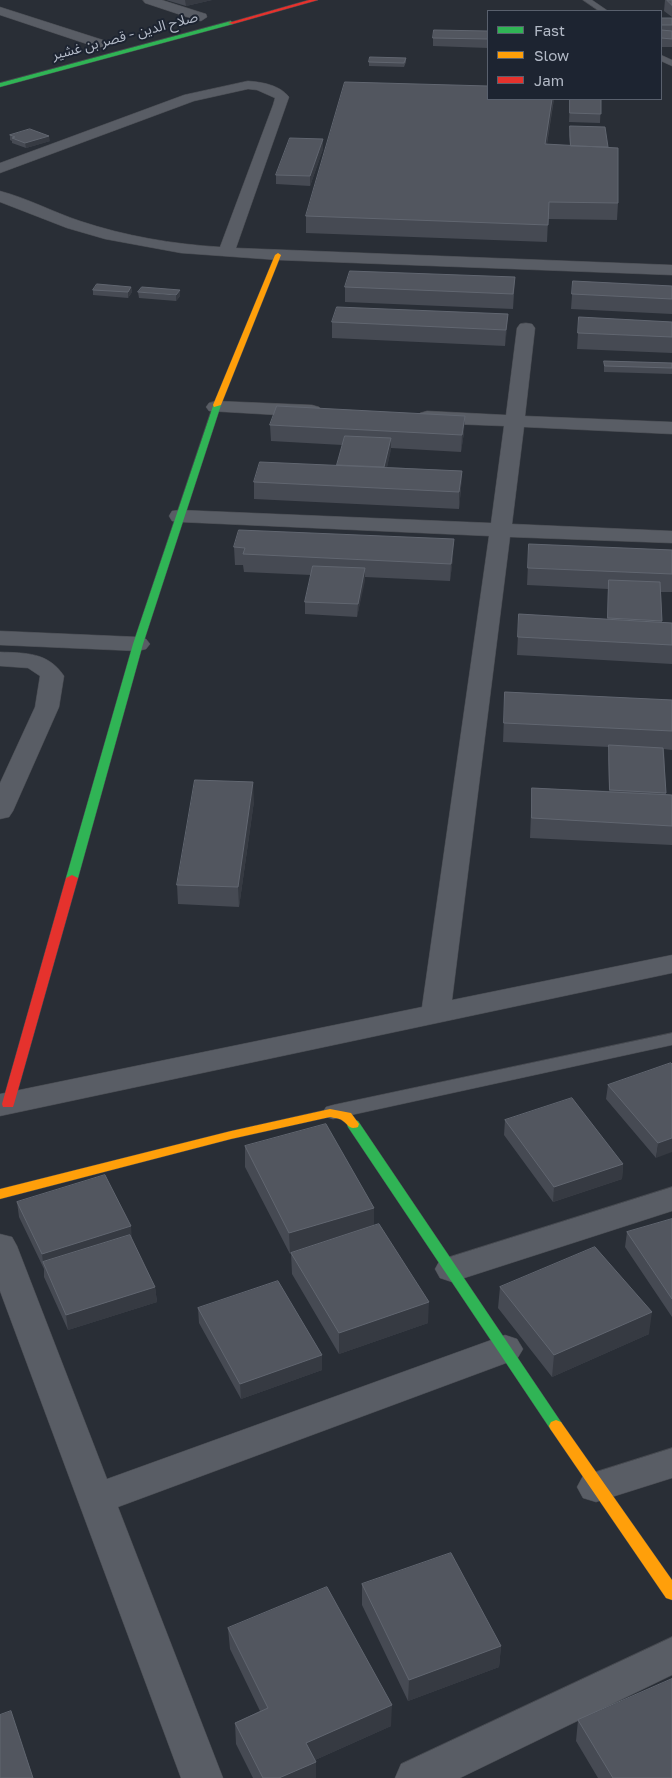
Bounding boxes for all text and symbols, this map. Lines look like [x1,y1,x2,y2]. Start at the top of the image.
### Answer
street label: صلاح الدين - قصر بن غشير [50,8,200,64]
legend [487,10,662,100]
text: Fast [534,21,565,39]
text: Slow [534,46,569,64]
text: Jam [534,71,564,89]

